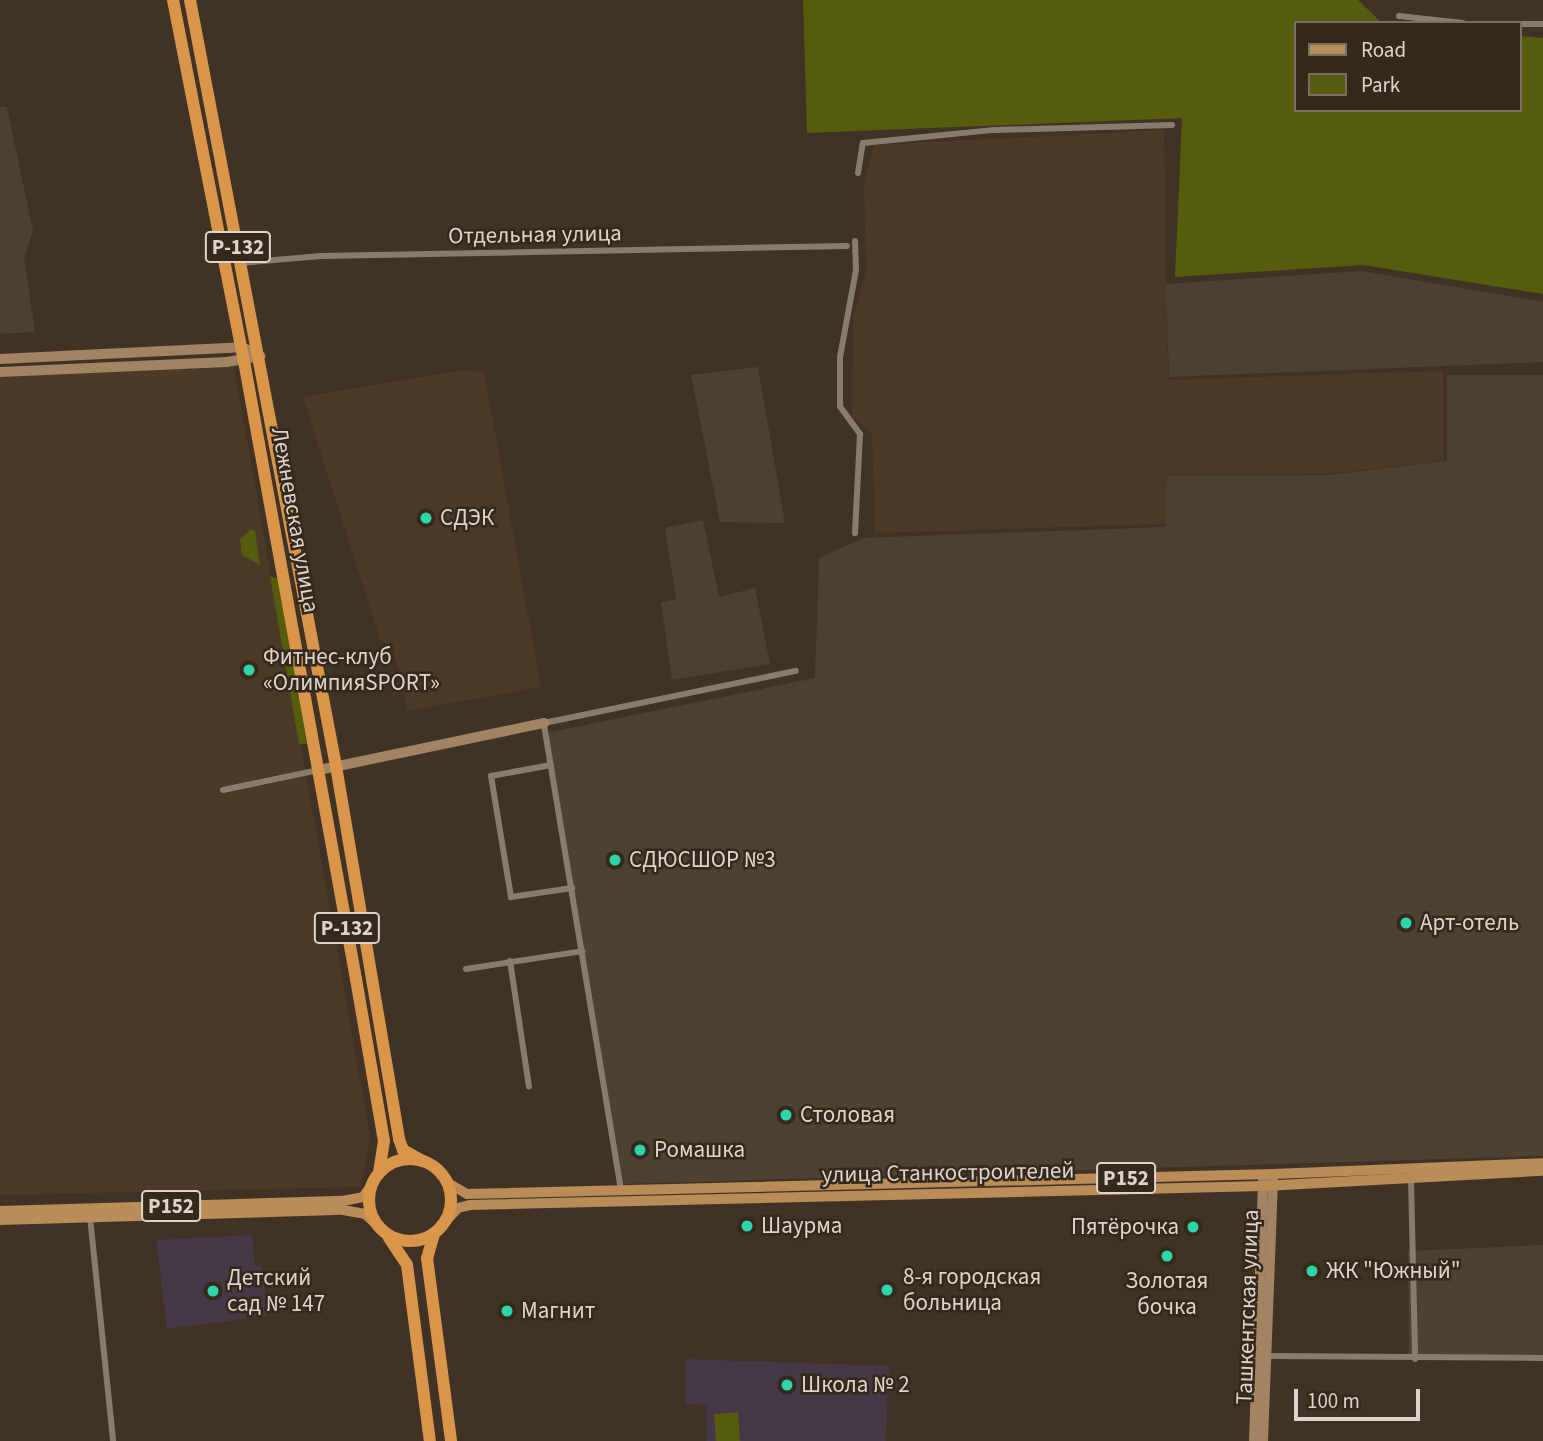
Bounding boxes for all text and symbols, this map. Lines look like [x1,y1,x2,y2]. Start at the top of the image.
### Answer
legend [1294,21,1522,112]
text: Road [1361,35,1406,65]
text: Park [1361,70,1400,100]
street label: Отдельная улица [448,220,622,250]
road number: Р-132 [205,230,271,264]
street label: Лежневская улица [265,425,325,615]
place label: СДЭК [440,504,494,532]
marker: СДЭК [418,510,434,526]
place label: Фитнес-клуб «ОлимпияSPORT» [263,643,440,697]
marker: Фитнес-клуб «ОлимпияSPORT» [241,662,257,678]
place label: СДЮСШОР №3 [629,846,776,874]
marker: СДЮСШОР №3 [607,852,623,868]
place label: Арт-отель [1420,909,1519,937]
road number: Р-132 [314,911,380,946]
marker: Арт-отель [1398,915,1414,931]
place label: Столовая [800,1101,895,1129]
marker: Столовая [778,1107,794,1123]
place label: Ромашка [654,1136,745,1164]
marker: Ромашка [632,1142,648,1158]
street label: улица Станкостроителей [821,1157,1075,1189]
road number: Р152 [1094,1160,1158,1196]
road number: Р152 [140,1188,202,1224]
street label: Ташкентская улица [1231,1209,1265,1405]
place label: Шаурма [761,1212,842,1240]
place label: Пятёрочка [1071,1213,1179,1241]
marker: Шаурма [739,1218,755,1234]
marker: Пятёрочка [1185,1219,1201,1235]
marker: Золотая бочка [1159,1248,1175,1264]
place label: ЖК "Южный" [1326,1257,1461,1285]
place label: 8-я городская больница [903,1263,1041,1317]
marker: ЖК "Южный" [1304,1263,1320,1279]
place label: Детский сад № 147 [227,1264,325,1318]
place label: Золотая бочка [1126,1267,1208,1321]
marker: 8-я городская больница [877,1280,897,1300]
marker: Детский сад № 147 [205,1283,221,1299]
place label: Магнит [521,1297,595,1325]
marker: Магнит [499,1303,515,1319]
place label: Школа № 2 [801,1371,910,1399]
scale bar [1298,1374,1424,1418]
marker: Школа № 2 [779,1377,795,1393]
text: 100 m [1307,1386,1360,1416]

